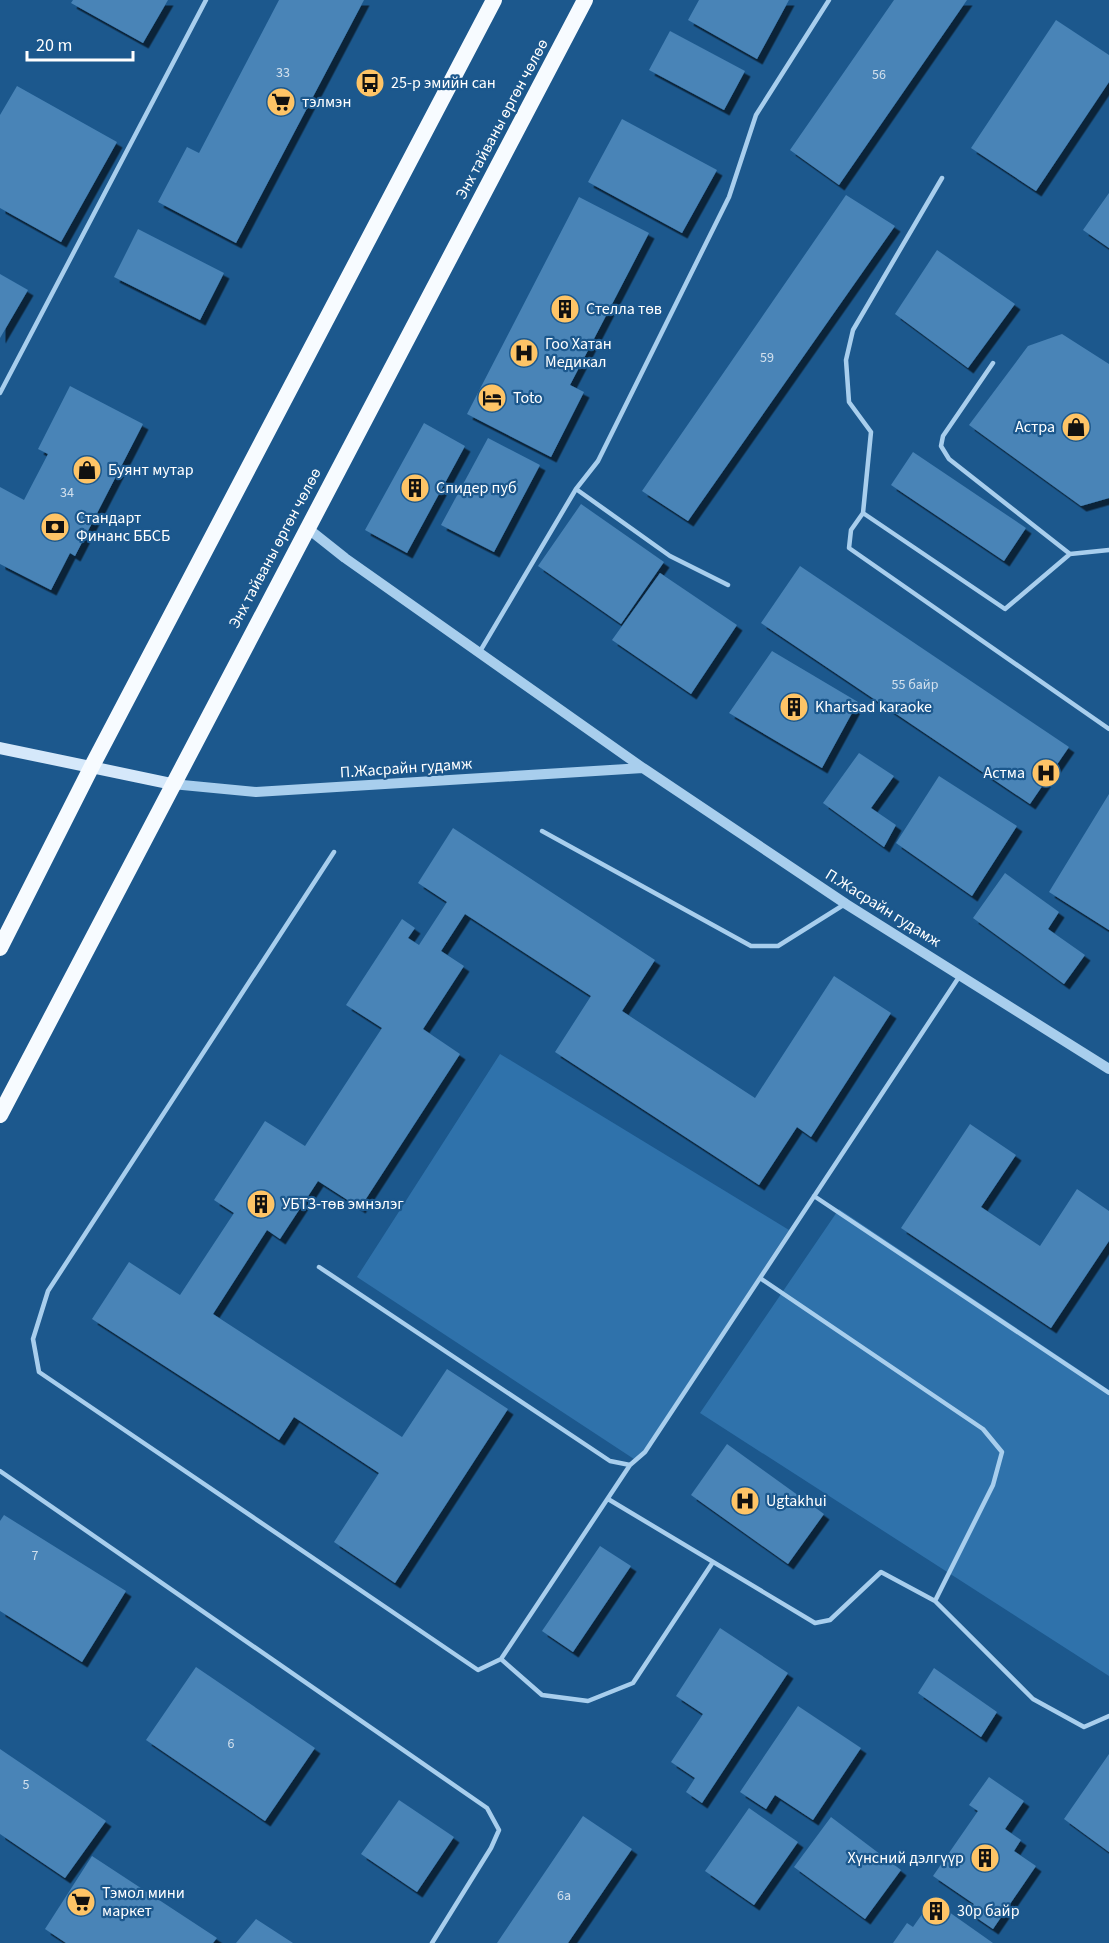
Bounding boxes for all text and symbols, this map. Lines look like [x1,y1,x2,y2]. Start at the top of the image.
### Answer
scale bar [27,24,134,62]
text: 20 m [36,33,72,58]
street label: Энх тайваны өргөн чөлөө [450,35,554,203]
house number: 33 [276,63,290,83]
house number: 56 [872,65,886,85]
bus stop icon: 25-р эмийн сан [354,67,386,99]
place label: 25-р эмийн сан [391,72,496,94]
supermarket icon: тэлмэн [265,86,297,118]
place label: тэлмэн [302,91,351,113]
building icon: Стелла төв [549,293,581,325]
place label: Стелла төв [586,298,662,320]
place label: Гоо Хатан Медикал [545,333,612,373]
hospital icon: Гоо Хатан Медикал [508,337,540,369]
house number: 59 [760,348,774,368]
hotel icon: Toto [476,382,508,414]
place label: Toto [513,387,543,409]
shop icon: Астра [1060,411,1092,443]
place label: Астра [1015,416,1055,438]
shop icon: Буянт мутар [71,454,103,486]
place label: Буянт мутар [108,459,194,481]
street label: Энх тайваны өргөн чөлөө [223,464,327,632]
building icon: Спидер пуб [399,472,431,504]
place label: Спидер пуб [436,477,517,499]
house number: 34 [60,483,74,503]
place label: Стандарт Финанс ББСБ [76,507,170,547]
bank icon: Стандарт Финанс ББСБ [39,511,71,543]
house number: 55 байр [892,675,939,695]
building icon: Khartsad karaoke [778,691,810,723]
place label: Khartsad karaoke [815,696,932,718]
street label: П.Жасрайн гудамж [339,752,473,784]
hospital icon: Астма [1030,757,1062,789]
place label: Астма [984,762,1025,784]
street label: П.Жасрайн гудамж [821,864,945,952]
building icon: УБТЗ-төв эмнэлэг [245,1188,277,1220]
place label: УБТЗ-төв эмнэлэг [282,1193,404,1215]
hospital icon: Ugtakhui [729,1485,761,1517]
place label: Ugtakhui [766,1490,827,1512]
house number: 7 [32,1546,39,1566]
house number: 6 [228,1734,235,1754]
house number: 5 [23,1775,30,1795]
building icon: Хүнсний дэлгүүр [969,1842,1001,1874]
place label: Хүнсний дэлгүүр [847,1847,964,1869]
place label: Тэмол мини маркет [102,1882,185,1922]
supermarket icon: Тэмол мини маркет [65,1886,97,1918]
house number: 6а [557,1886,571,1906]
building icon: 30р байр [920,1895,952,1927]
place label: 30р байр [957,1900,1020,1922]

